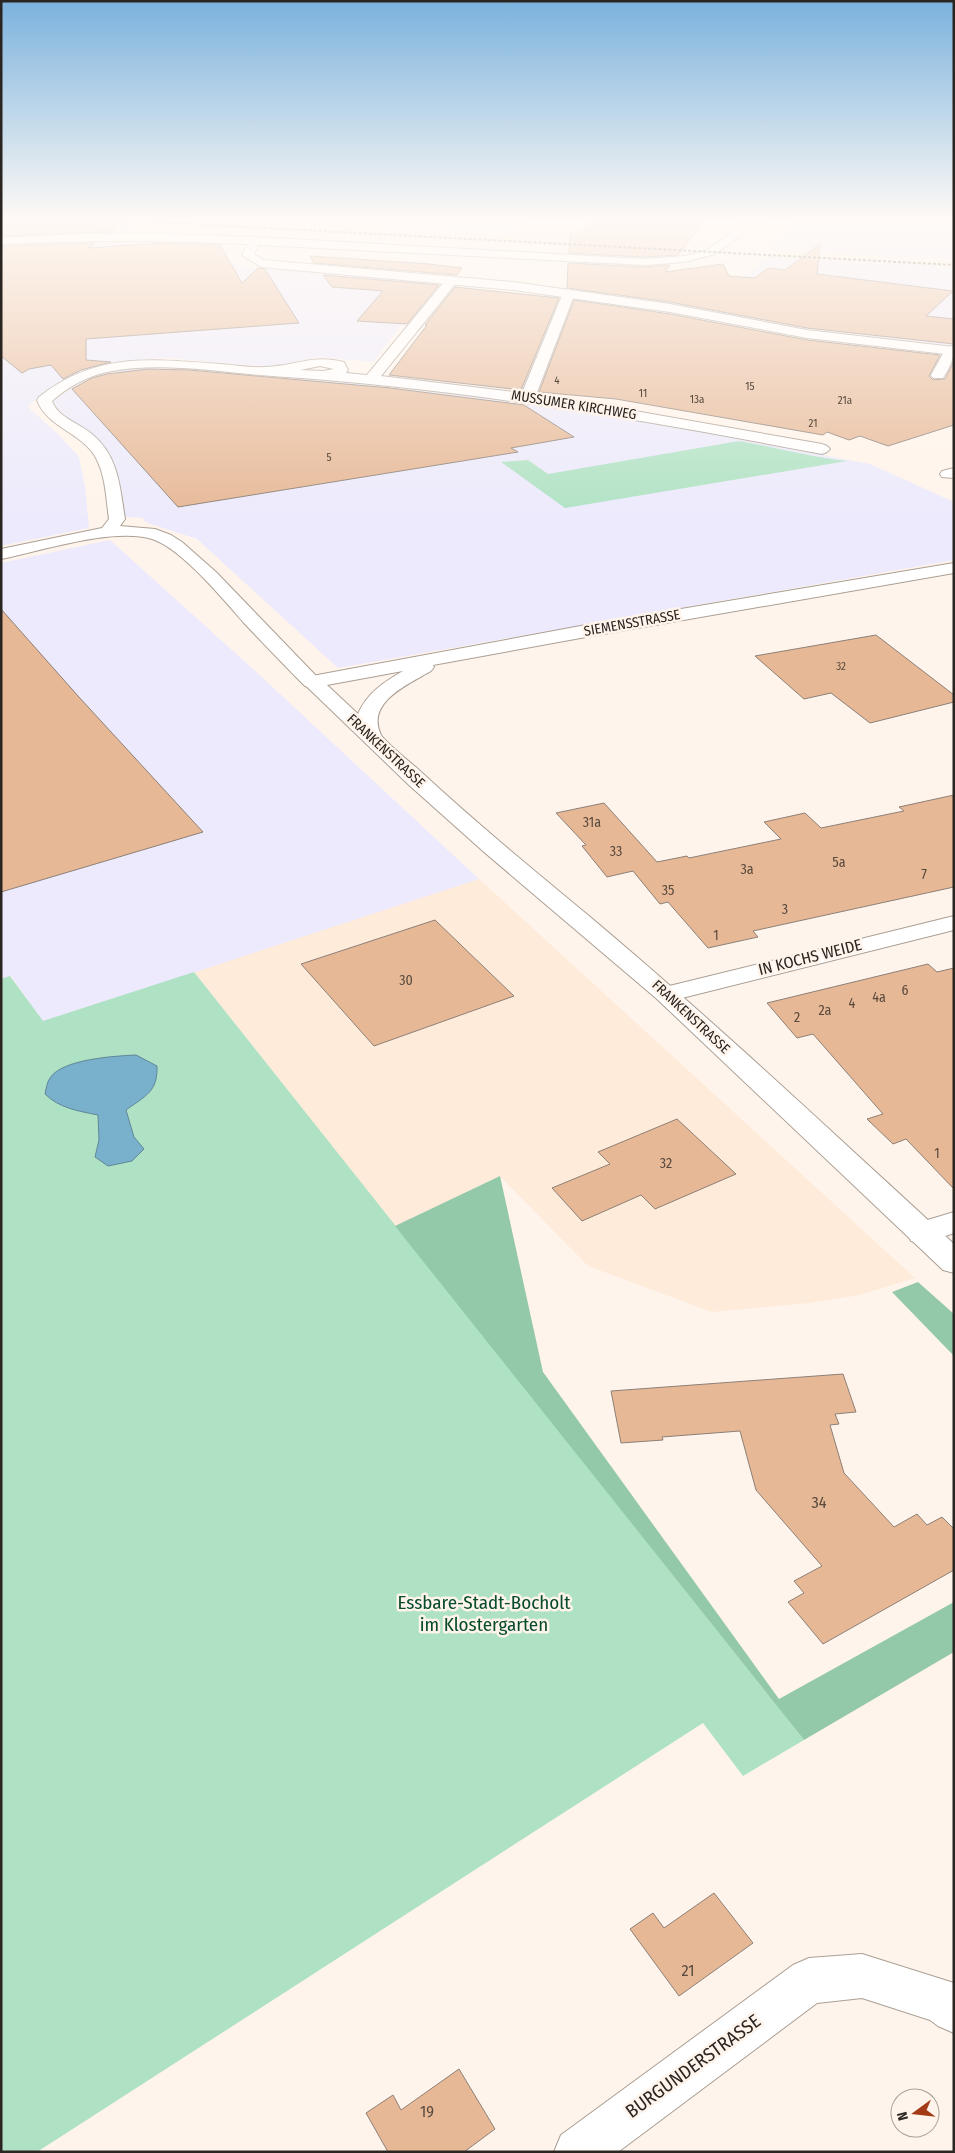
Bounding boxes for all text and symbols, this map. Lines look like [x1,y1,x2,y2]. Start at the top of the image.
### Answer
house number: 4 [554,374,560,387]
house number: 15 [745,380,755,393]
street label: MUSSUMER KIRCHWEG [510,387,638,423]
house number: 11 [639,387,647,400]
house number: 13a [690,393,704,406]
house number: 21a [838,394,852,407]
house number: 21 [809,417,817,430]
house number: 5 [326,451,332,464]
street label: SIEMENSSTRASSE [583,606,682,640]
house number: 32 [836,660,846,673]
street label: FRANKENSTRASSE [343,711,429,792]
house number: 31a [583,814,601,831]
house number: 33 [610,843,622,860]
house number: 5a [832,854,846,871]
house number: 3a [740,861,754,878]
house number: 7 [921,866,927,883]
house number: 35 [662,882,674,899]
house number: 3 [782,901,788,918]
house number: 1 [713,927,719,944]
street label: IN KOCHS WEIDE [756,935,864,979]
house number: 30 [399,972,413,989]
street label: FRANKENSTRASSE [648,977,734,1058]
house number: 6 [902,982,909,999]
house number: 4a [872,989,886,1006]
house number: 4 [849,995,856,1012]
house number: 2a [819,1002,832,1019]
house number: 2 [794,1009,800,1026]
house number: 1 [934,1145,940,1162]
house number: 32 [660,1155,672,1172]
house number: 34 [812,1493,827,1512]
park label: Essbare-Stadt-Bocholt im Klostergarten [397,1591,571,1636]
house number: 21 [682,1961,694,1980]
street label: BURGUNDERSTRASSE [621,2009,765,2123]
north arrow [890,2088,940,2138]
house number: 19 [420,2102,434,2121]
text: N [894,2110,912,2122]

